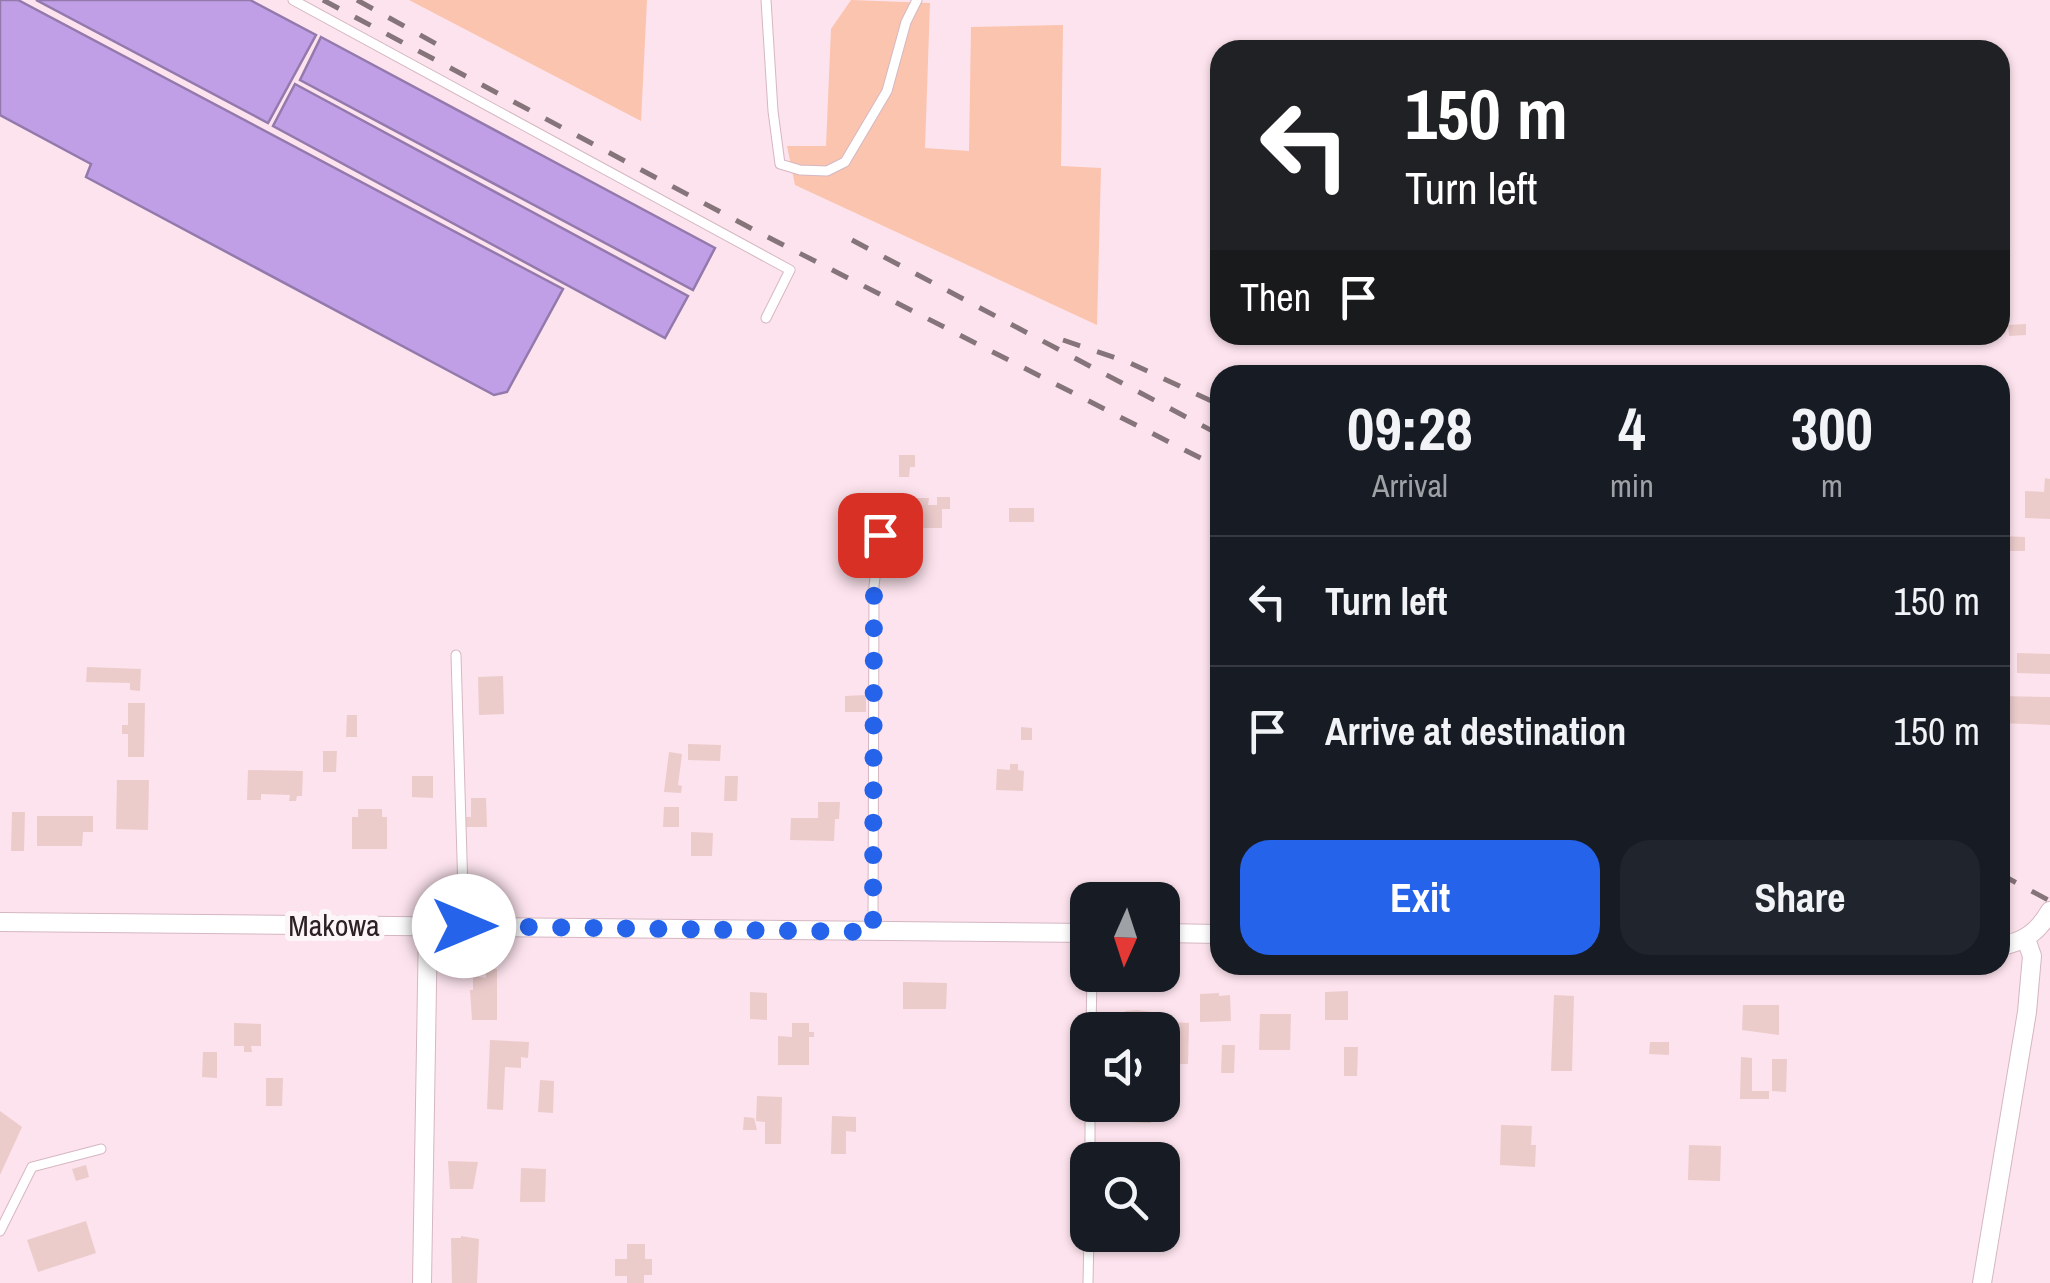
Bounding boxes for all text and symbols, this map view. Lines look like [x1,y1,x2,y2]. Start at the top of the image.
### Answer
text: 150 m [1405,67,1568,161]
icon: left [1240,80,1370,210]
text: Turn left [1405,157,1537,218]
icon: arrive [1331,270,1386,325]
text: Then [1240,272,1311,323]
text: 09:28 [1347,388,1473,469]
text: 4 [1618,388,1646,469]
text: 300 [1791,388,1873,469]
text: Arrival [1372,464,1448,507]
text: min [1610,464,1654,507]
text: m [1821,464,1843,507]
pin [838,493,923,578]
icon: arrive [853,508,908,563]
icon: left [1240,574,1295,629]
text: Turn left [1325,576,1447,627]
text: 150 m [1893,576,1980,627]
icon: arrive [1240,704,1295,759]
text: Arrive at destination [1325,706,1626,757]
text: 150 m [1893,706,1980,757]
button: Exit [1240,840,1600,955]
button: Share [1620,840,1980,955]
position arrow [412,874,516,978]
north arrow [1070,882,1180,992]
map controls [1070,882,1180,1252]
street label: Makowa [288,905,380,945]
button: sound [1070,1012,1180,1122]
button: search [1070,1142,1180,1252]

